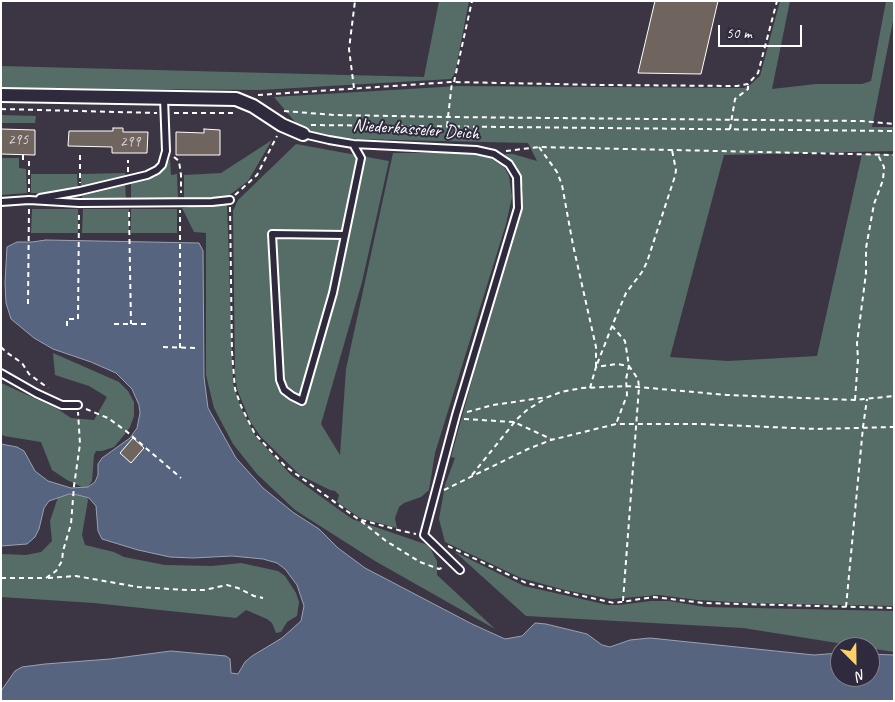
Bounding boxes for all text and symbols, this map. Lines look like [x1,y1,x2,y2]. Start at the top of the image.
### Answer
scale bar [720,15,804,47]
text: 50 m [726,24,752,43]
street label: Niederkasseler Deich [352,115,480,145]
house number: 295 [8,131,28,149]
house number: 299 [120,133,140,151]
north arrow [830,637,880,687]
text: N [853,666,868,685]

